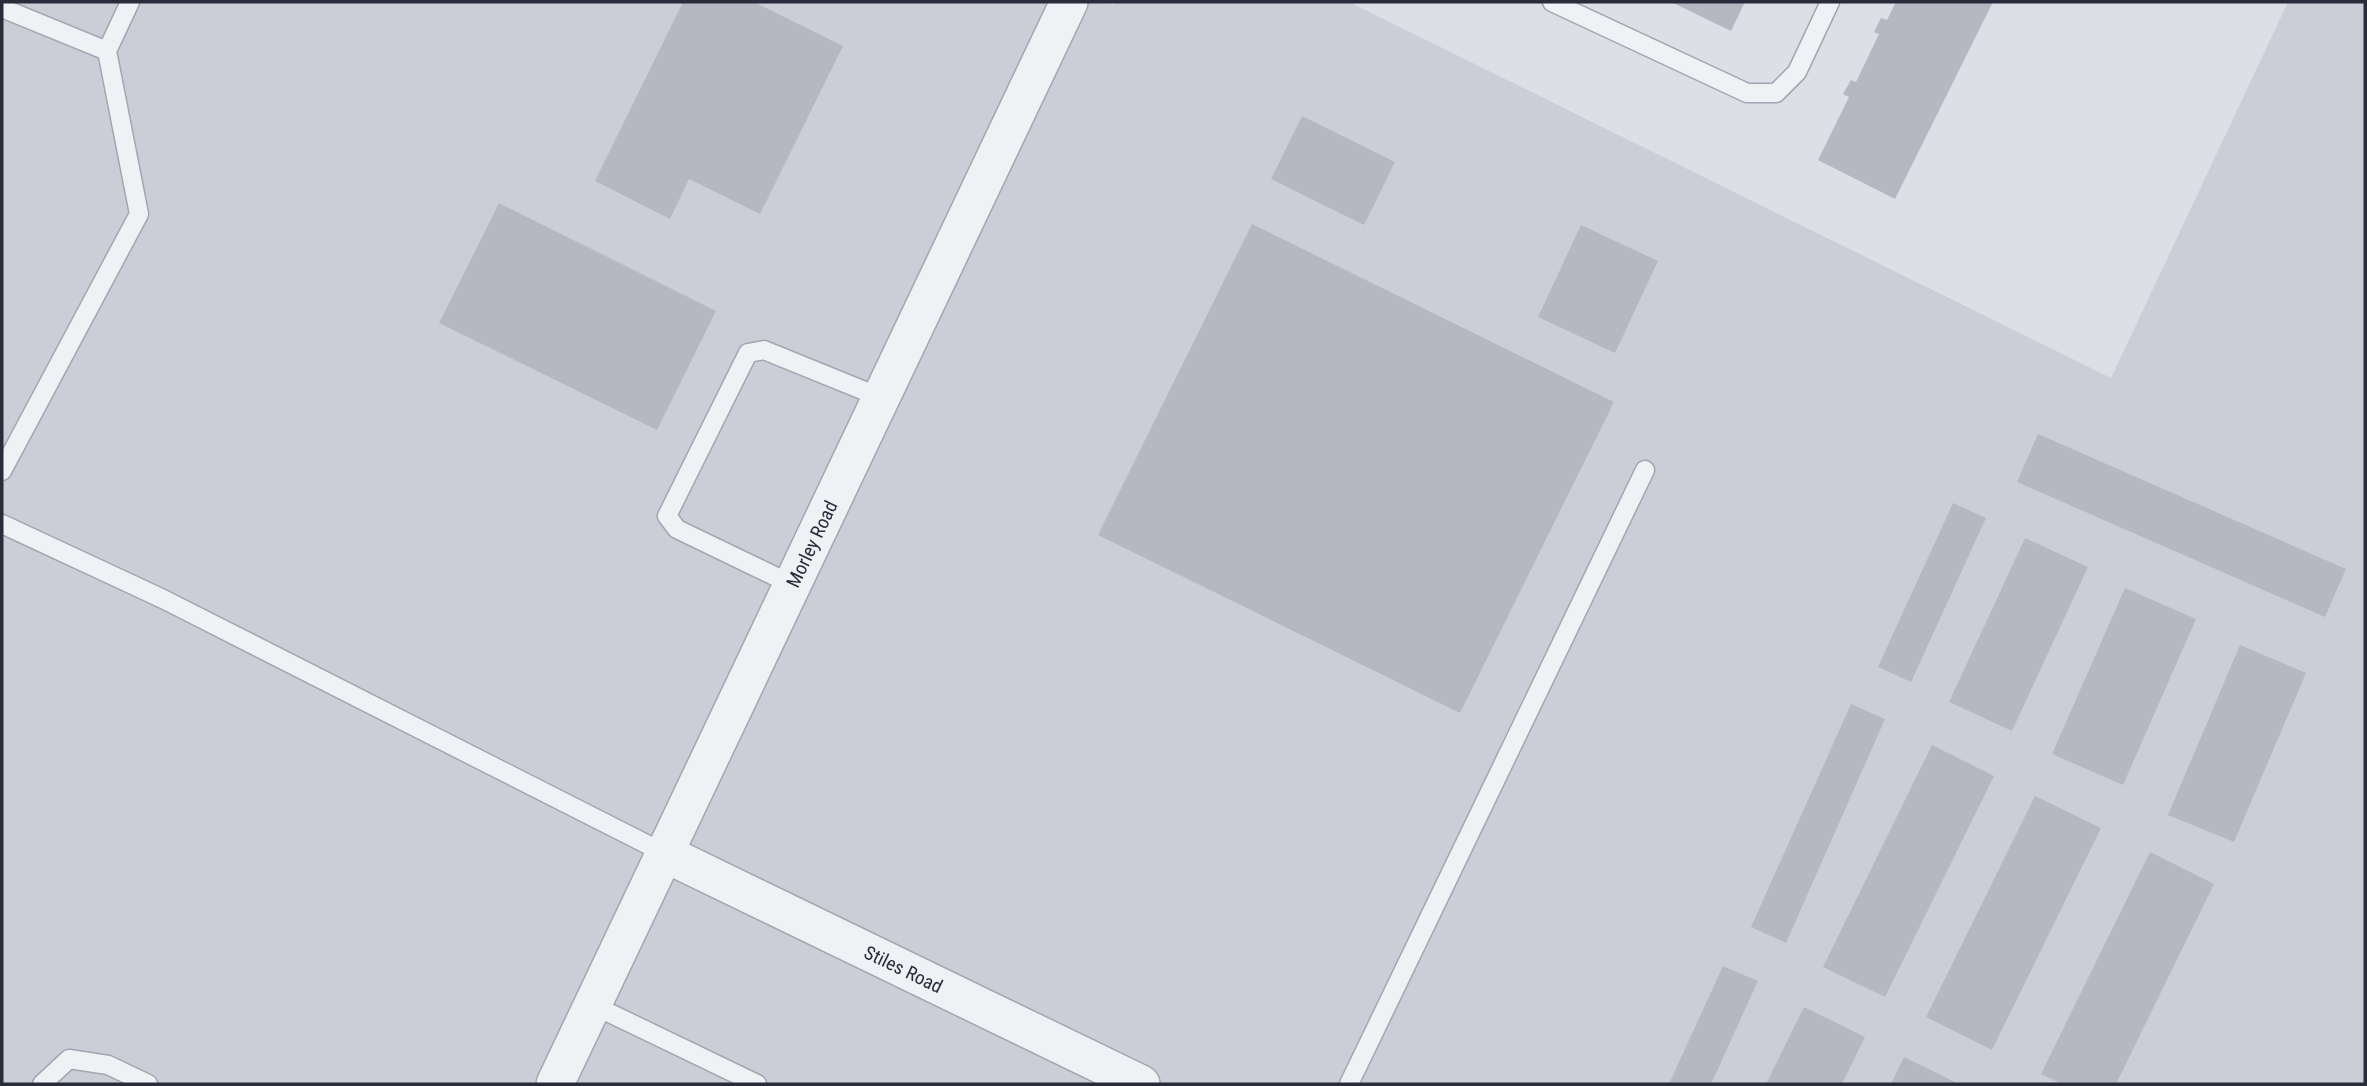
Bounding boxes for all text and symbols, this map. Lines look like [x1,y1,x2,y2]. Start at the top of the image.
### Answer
street label: Morley Road [781,497,842,591]
street label: Stiles Road [861,940,947,998]

